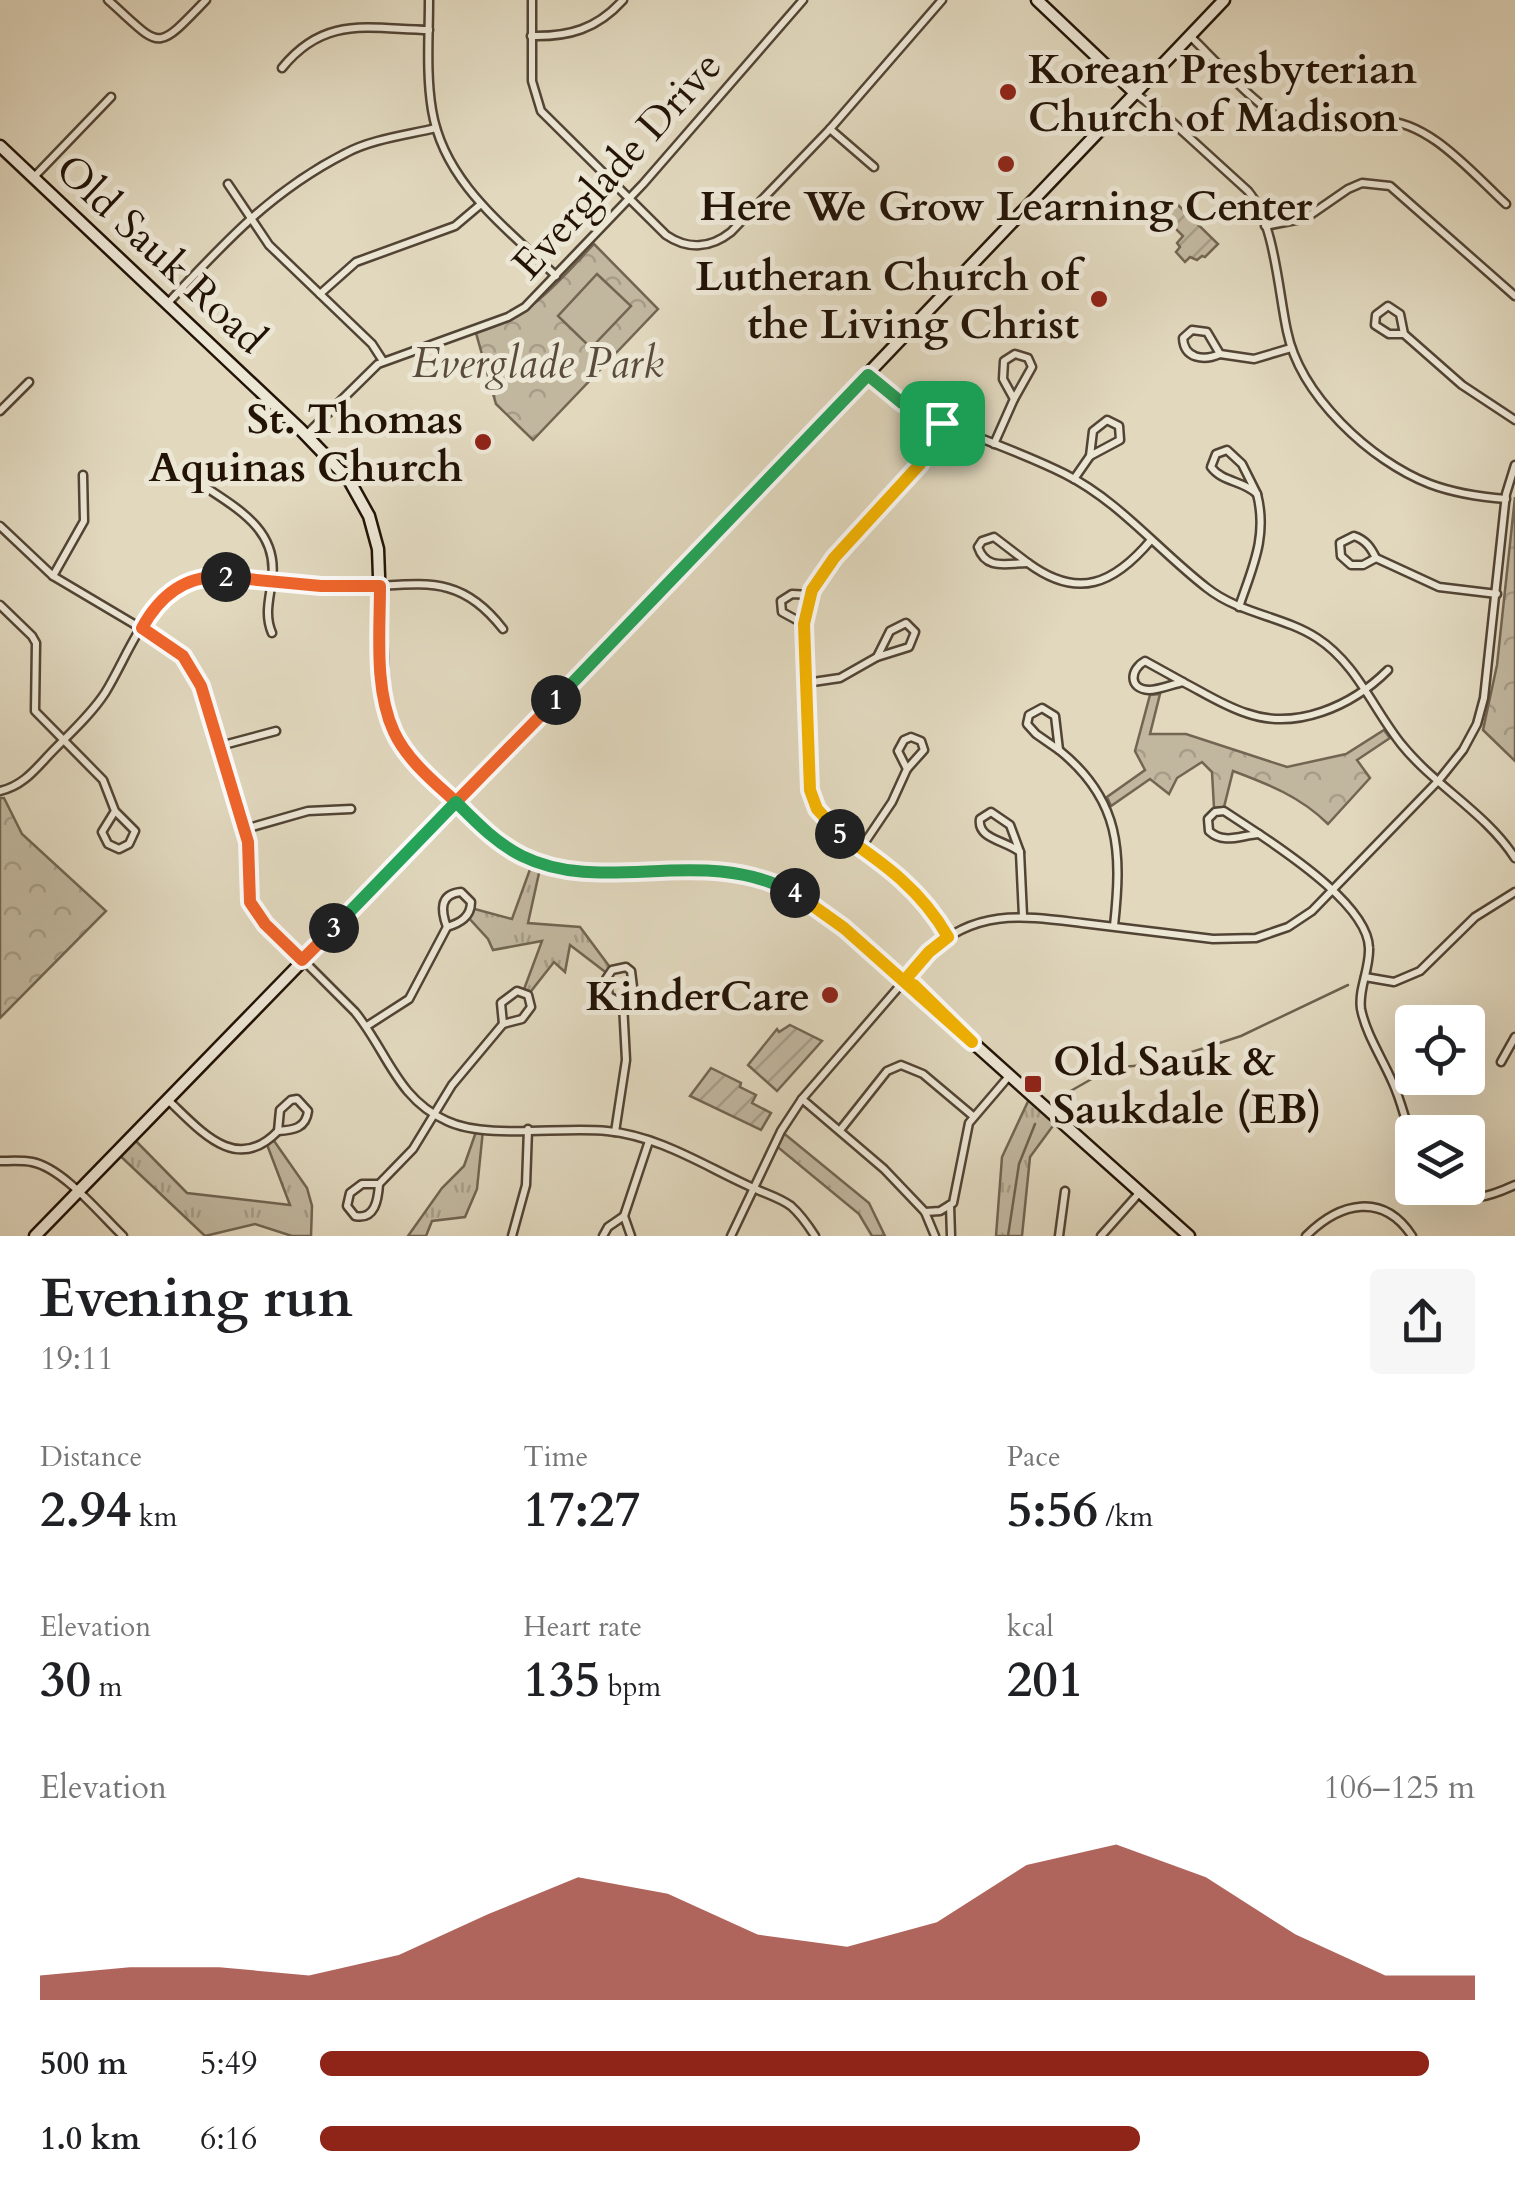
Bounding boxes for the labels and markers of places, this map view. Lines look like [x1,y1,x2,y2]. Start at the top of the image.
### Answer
place label: Korean Presbyterian Church of Madison [1028,41,1417,146]
marker: Korean Presbyterian Church of Madison [997,81,1019,103]
marker: Here We Grow Learning Center [995,153,1017,175]
place label: Here We Grow Learning Center [700,178,1312,235]
place label: Lutheran Church of the Living Christ [696,248,1086,353]
marker: Lutheran Church of the Living Christ [1088,288,1110,310]
pin [900,381,985,466]
place label: St. Thomas Aquinas Church [149,391,463,496]
marker: St. Thomas Aquinas Church [472,431,494,453]
pin: 2 [201,552,251,602]
pin: 1 [531,675,581,725]
pin: 5 [815,809,865,859]
pin: 4 [770,868,820,918]
pin: 3 [309,903,359,953]
place label: KinderCare [586,968,810,1025]
marker: KinderCare [819,984,841,1006]
place label: Old Sauk & Saukdale (EB) [1053,1033,1322,1138]
marker: Old Sauk & Saukdale (EB) [1022,1073,1044,1095]

